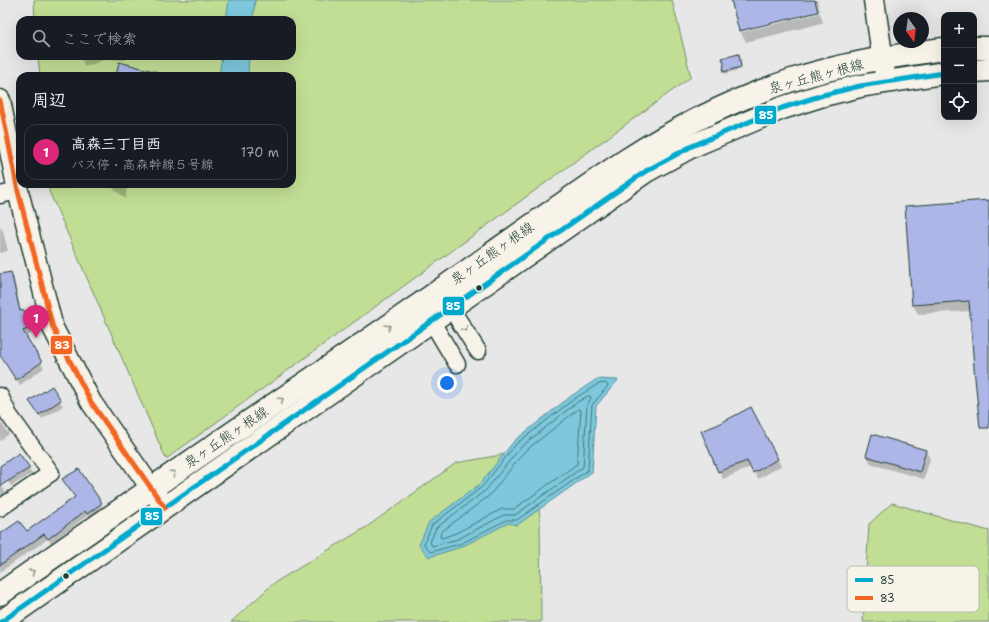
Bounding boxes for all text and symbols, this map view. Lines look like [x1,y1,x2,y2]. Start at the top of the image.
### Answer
north arrow [893,12,929,48]
map controls [941,12,977,120]
button: + [941,12,977,48]
search box [16,16,296,60]
icon: search [30,27,52,49]
text: ここで検索 [62,29,137,49]
button: − [941,48,977,84]
street label: 泉ヶ丘熊ヶ根線 [766,55,866,97]
button: locate [941,84,977,120]
text: 周辺 [32,89,66,111]
line badge: 85 [754,105,777,125]
text: 85 [759,108,773,123]
text: 高森三丁目西 [71,134,161,154]
text: 1 [43,144,49,161]
text: 170 m [241,144,279,161]
text: バス停 · 高森幹線５号線 [71,156,214,173]
street label: 泉ヶ丘熊ヶ根線 [447,218,537,288]
unlabelled marker [474,283,484,293]
line badge: 85 [442,296,465,316]
text: 85 [446,299,460,314]
pin: 1 [23,305,49,338]
one-way arrow [383,325,390,332]
one-way arrow [460,325,467,332]
line badge: 83 [50,335,73,355]
text: 83 [54,338,70,353]
your location [437,373,457,393]
one-way arrow [276,398,283,405]
street label: 泉ヶ丘熊ヶ根線 [180,402,272,472]
one-way arrow [169,470,176,478]
line badge: 85 [140,507,163,526]
text: 85 [145,509,159,524]
legend [847,566,979,612]
one-way arrow [28,569,35,577]
unlabelled marker [61,571,71,581]
text: 85 [880,573,894,588]
text: 83 [880,591,895,606]

